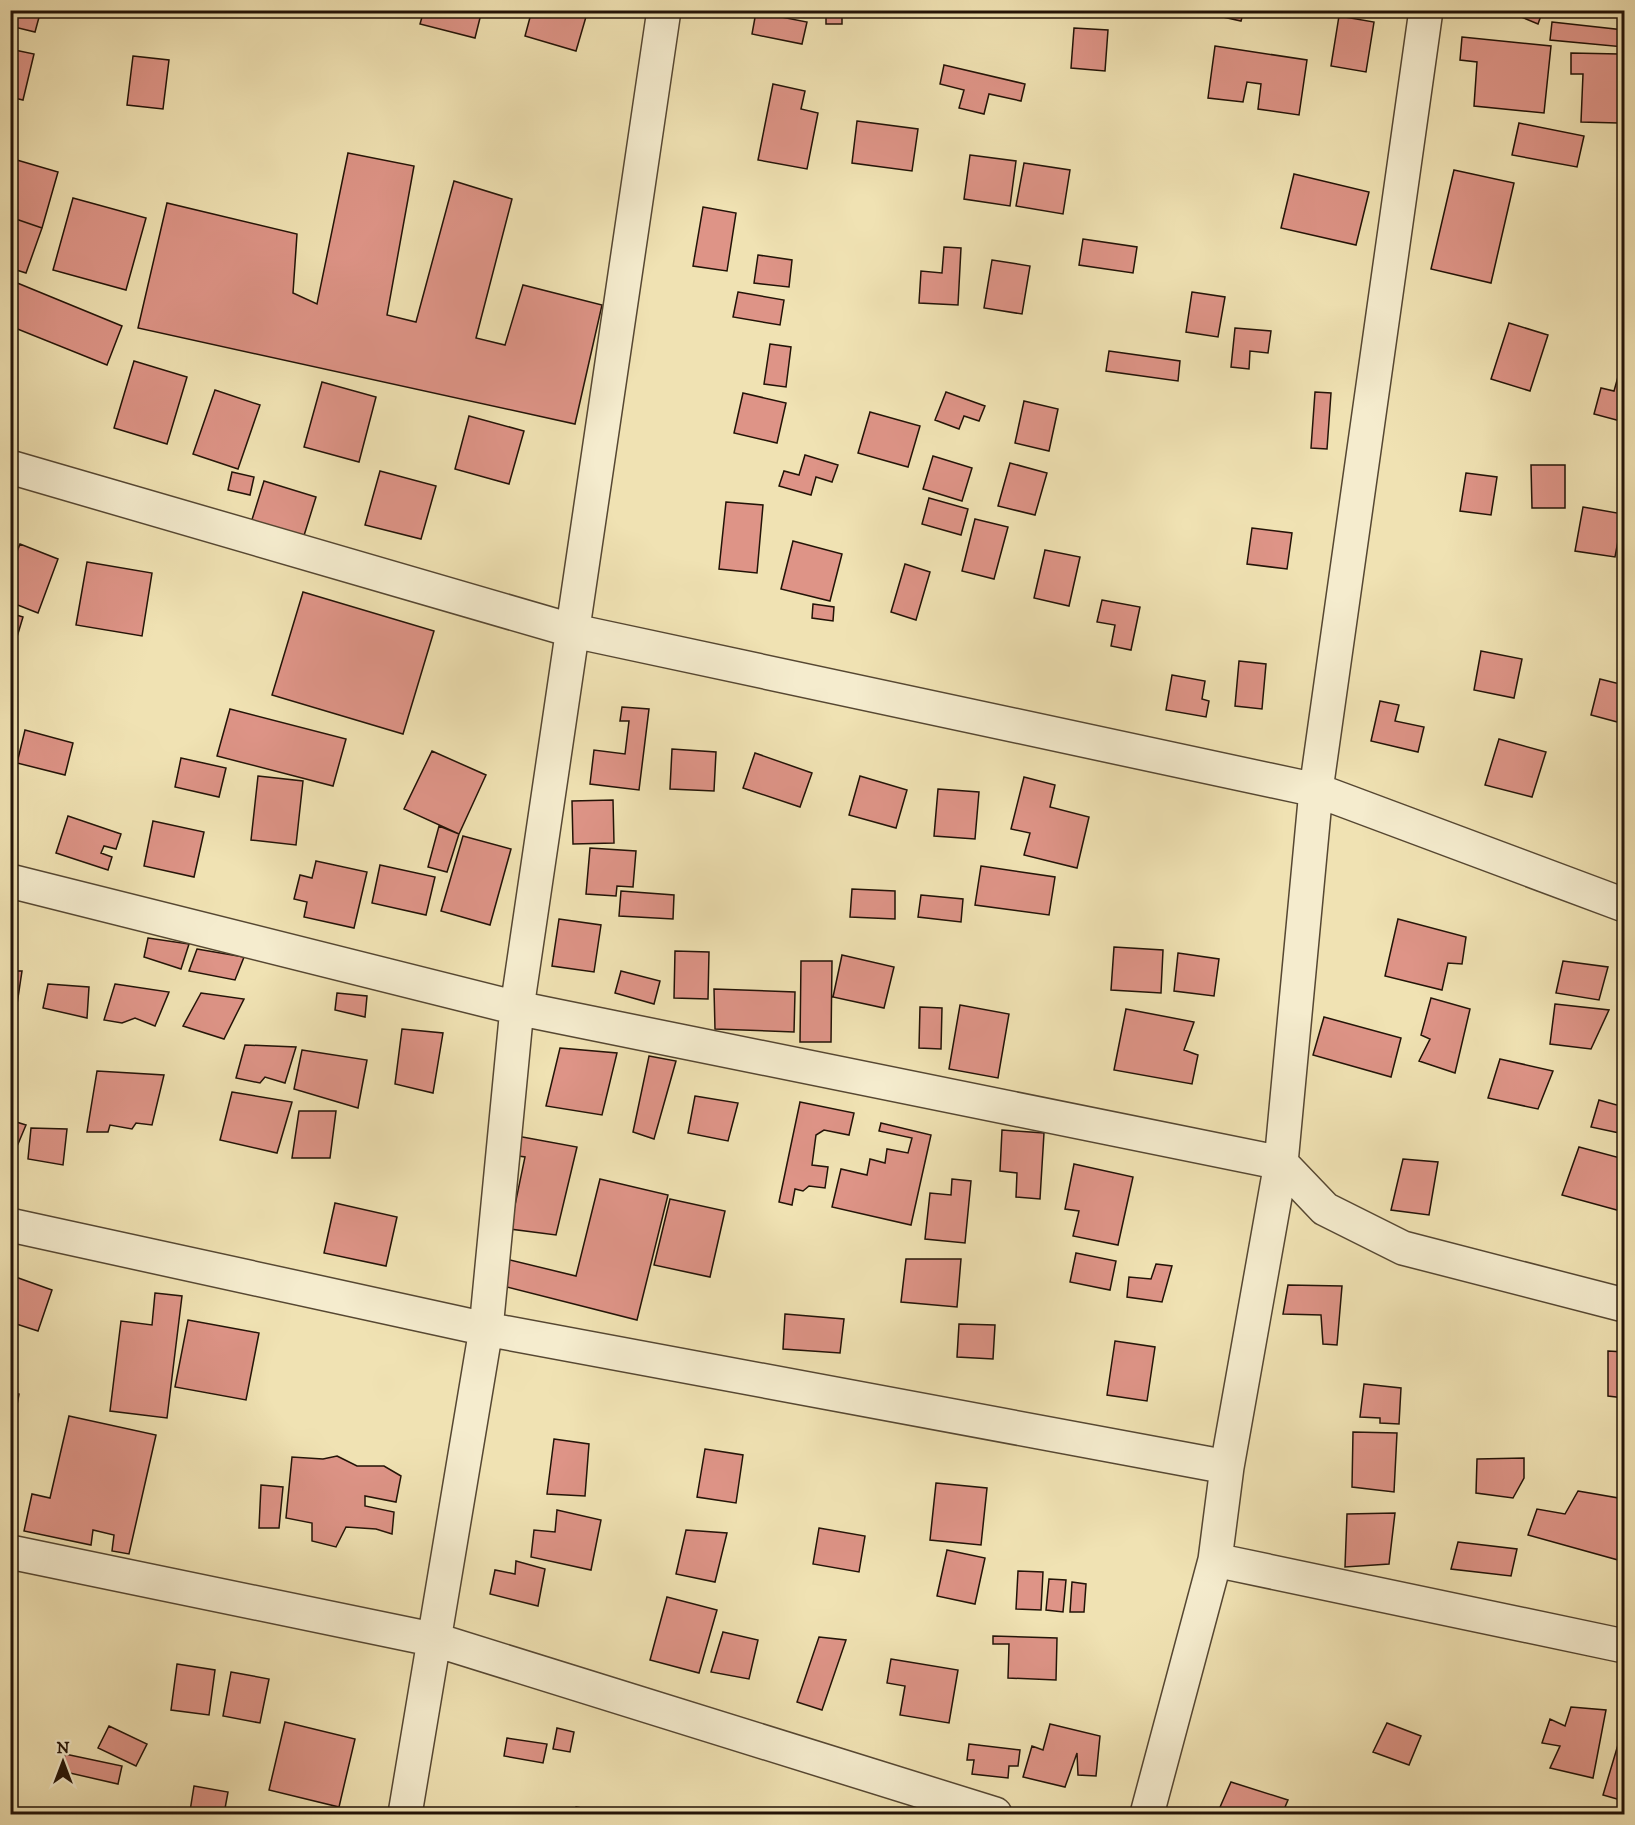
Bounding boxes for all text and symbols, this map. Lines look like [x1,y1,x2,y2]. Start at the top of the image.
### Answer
north arrow [33,1732,93,1792]
text: N [56,1738,70,1758]

